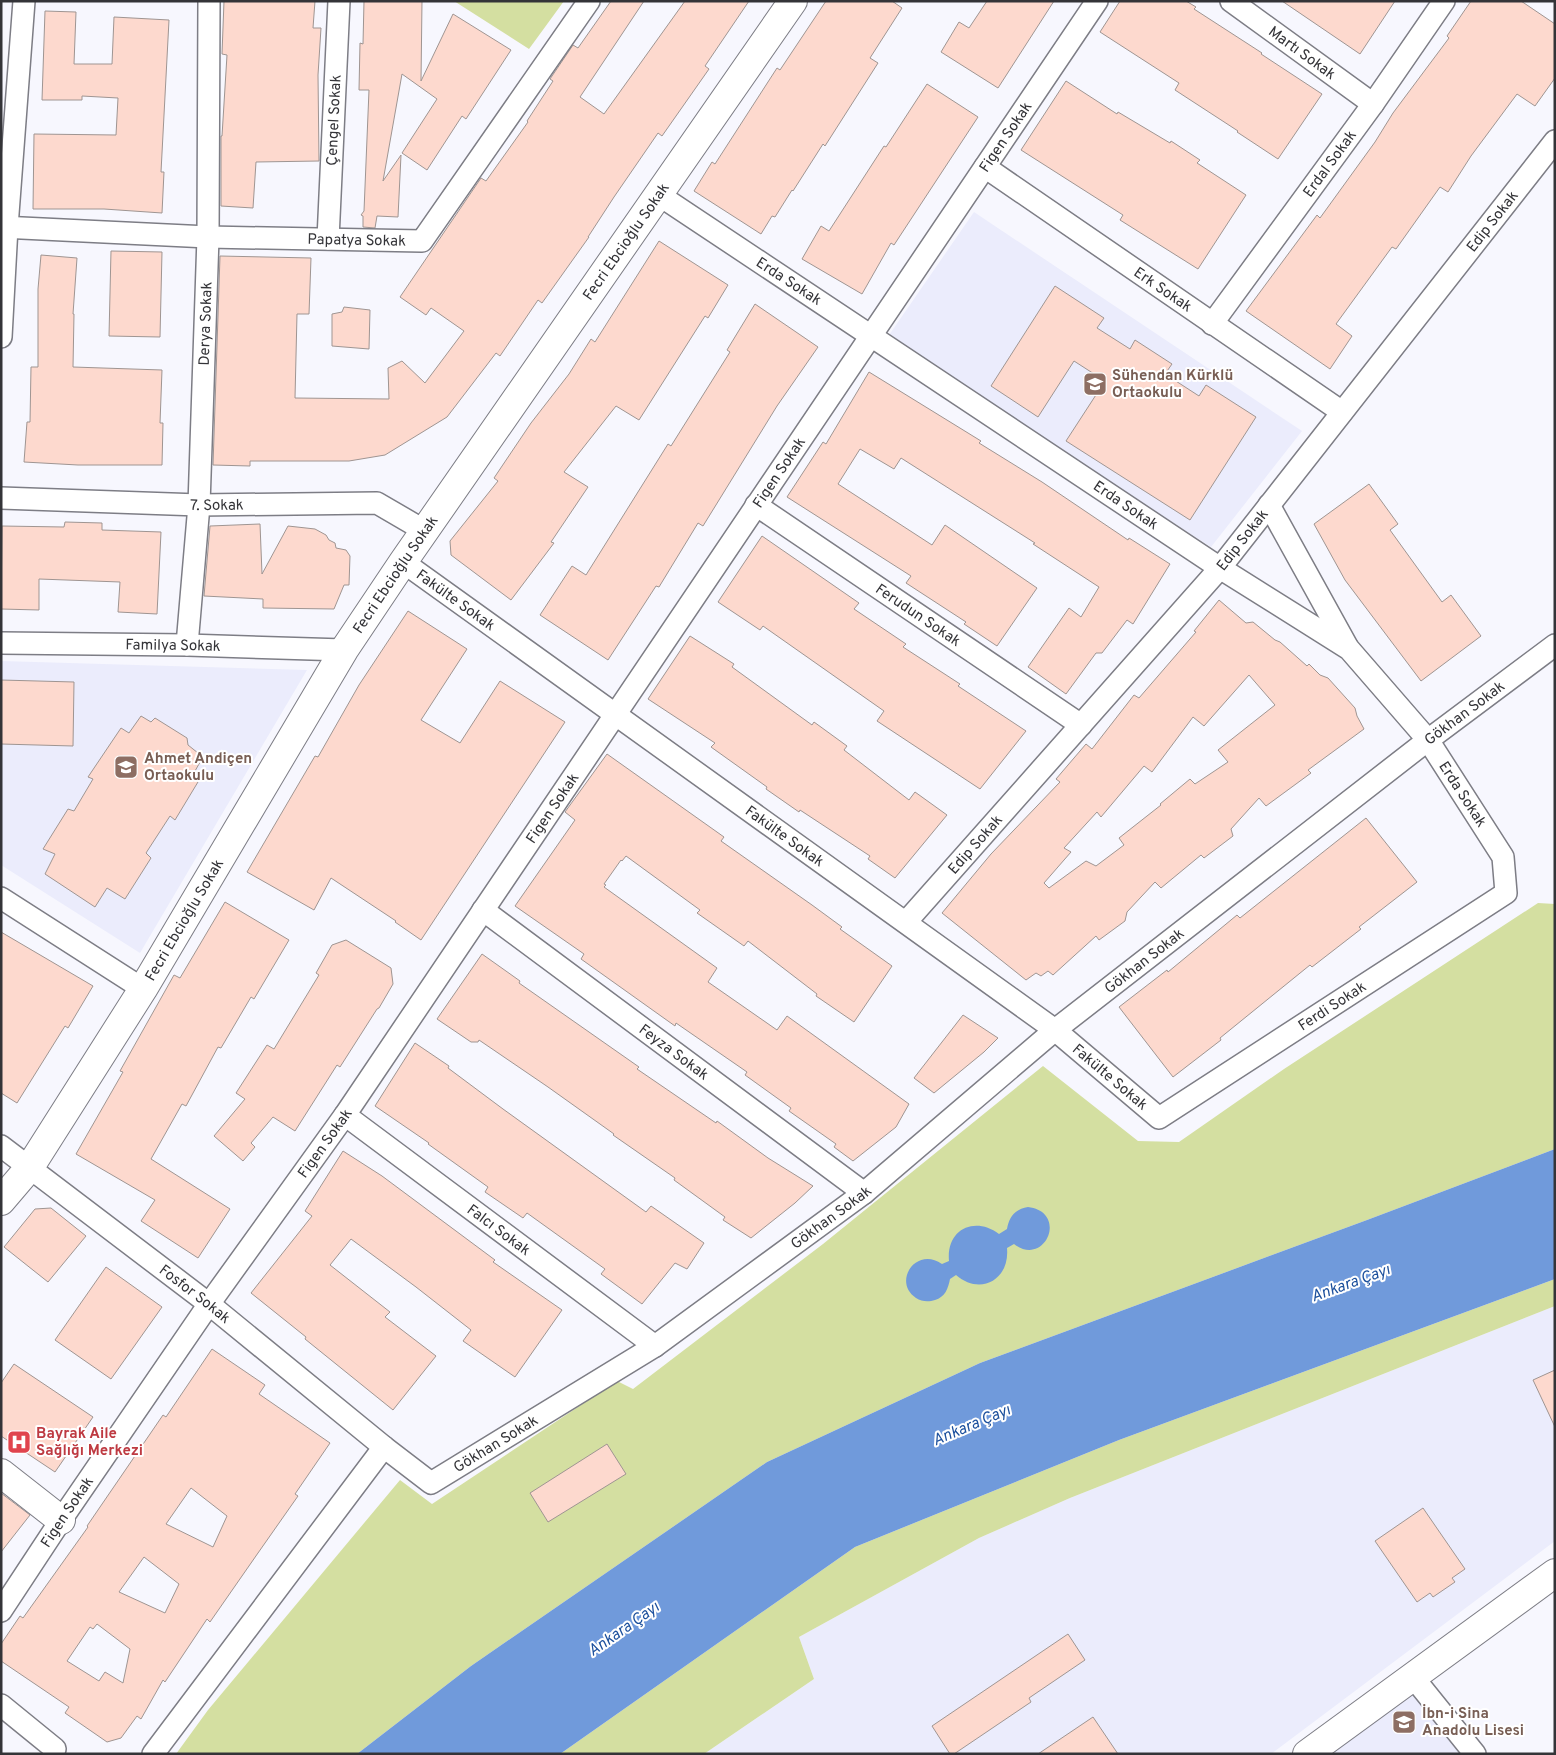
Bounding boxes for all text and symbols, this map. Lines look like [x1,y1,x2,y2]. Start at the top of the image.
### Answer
street label: Martı Sokak [1264,23,1339,85]
street label: Çengel Sokak [323,74,347,166]
street label: Figen Sokak [976,98,1037,177]
street label: Erdal Sokak [1300,127,1362,202]
street label: Fecri Ebcioğlu Sokak [580,180,675,305]
street label: Edip Sokak [1463,187,1523,257]
street label: Papatya Sokak [307,231,406,252]
street label: Erda Sokak [752,254,825,311]
street label: Erk Sokak [1129,264,1195,317]
street label: Derya Sokak [196,281,217,366]
place label: Sühendan Kürklü Ortaokulu [1112,367,1233,403]
school or university icon: Sühendan Kürklü Ortaokulu [1082,371,1108,397]
street label: Figen Sokak [749,434,811,512]
street label: Erda Sokak [1089,477,1161,535]
street label: 7. Sokak [190,496,244,516]
street label: Edip Sokak [1213,506,1273,575]
street label: Fecri Ebcioğlu Sokak [350,512,443,638]
street label: Fakülte Sokak [412,566,498,636]
street label: Ferudun Sokak [871,580,964,652]
street label: Familya Sokak [125,636,221,657]
street label: Gökhan Sokak [1421,678,1509,750]
place label: Ahmet Andiçen Ortaokulu [144,750,252,786]
school or university icon: Ahmet Andiçen Ortaokulu [113,754,139,780]
street label: Erda Sokak [1433,758,1490,831]
street label: Figen Sokak [523,770,584,848]
street label: Fakülte Sokak [741,802,827,872]
street label: Edip Sokak [945,811,1008,879]
street label: Fecri Ebcioğlu Sokak [142,856,229,985]
street label: Gökhan Sokak [1101,925,1189,999]
street label: Ferdi Sokak [1295,978,1370,1036]
street label: Feyza Sokak [634,1021,712,1085]
street label: Fakülte Sokak [1068,1041,1151,1115]
street label: Figen Sokak [294,1106,357,1183]
street label: Gökhan Sokak [788,1182,876,1254]
street label: Falcı Sokak [463,1201,534,1261]
water label: Ankara Çayı [1308,1260,1394,1307]
street label: Fosfor Sokak [155,1261,234,1329]
water label: Ankara Çayı [930,1400,1015,1451]
street label: Gökhan Sokak [450,1412,542,1478]
place label: Bayrak Aile Sağlığı Merkezi [36,1425,143,1461]
hospital icon: Bayrak Aile Sağlığı Merkezi [6,1429,32,1455]
street label: Figen Sokak [37,1474,99,1552]
water label: Ankara Çayı [585,1597,665,1662]
place label: İbn-i Sina Anadolu Lisesi [1422,1704,1524,1741]
school or university icon: İbn-i Sina Anadolu Lisesi [1391,1709,1417,1735]

